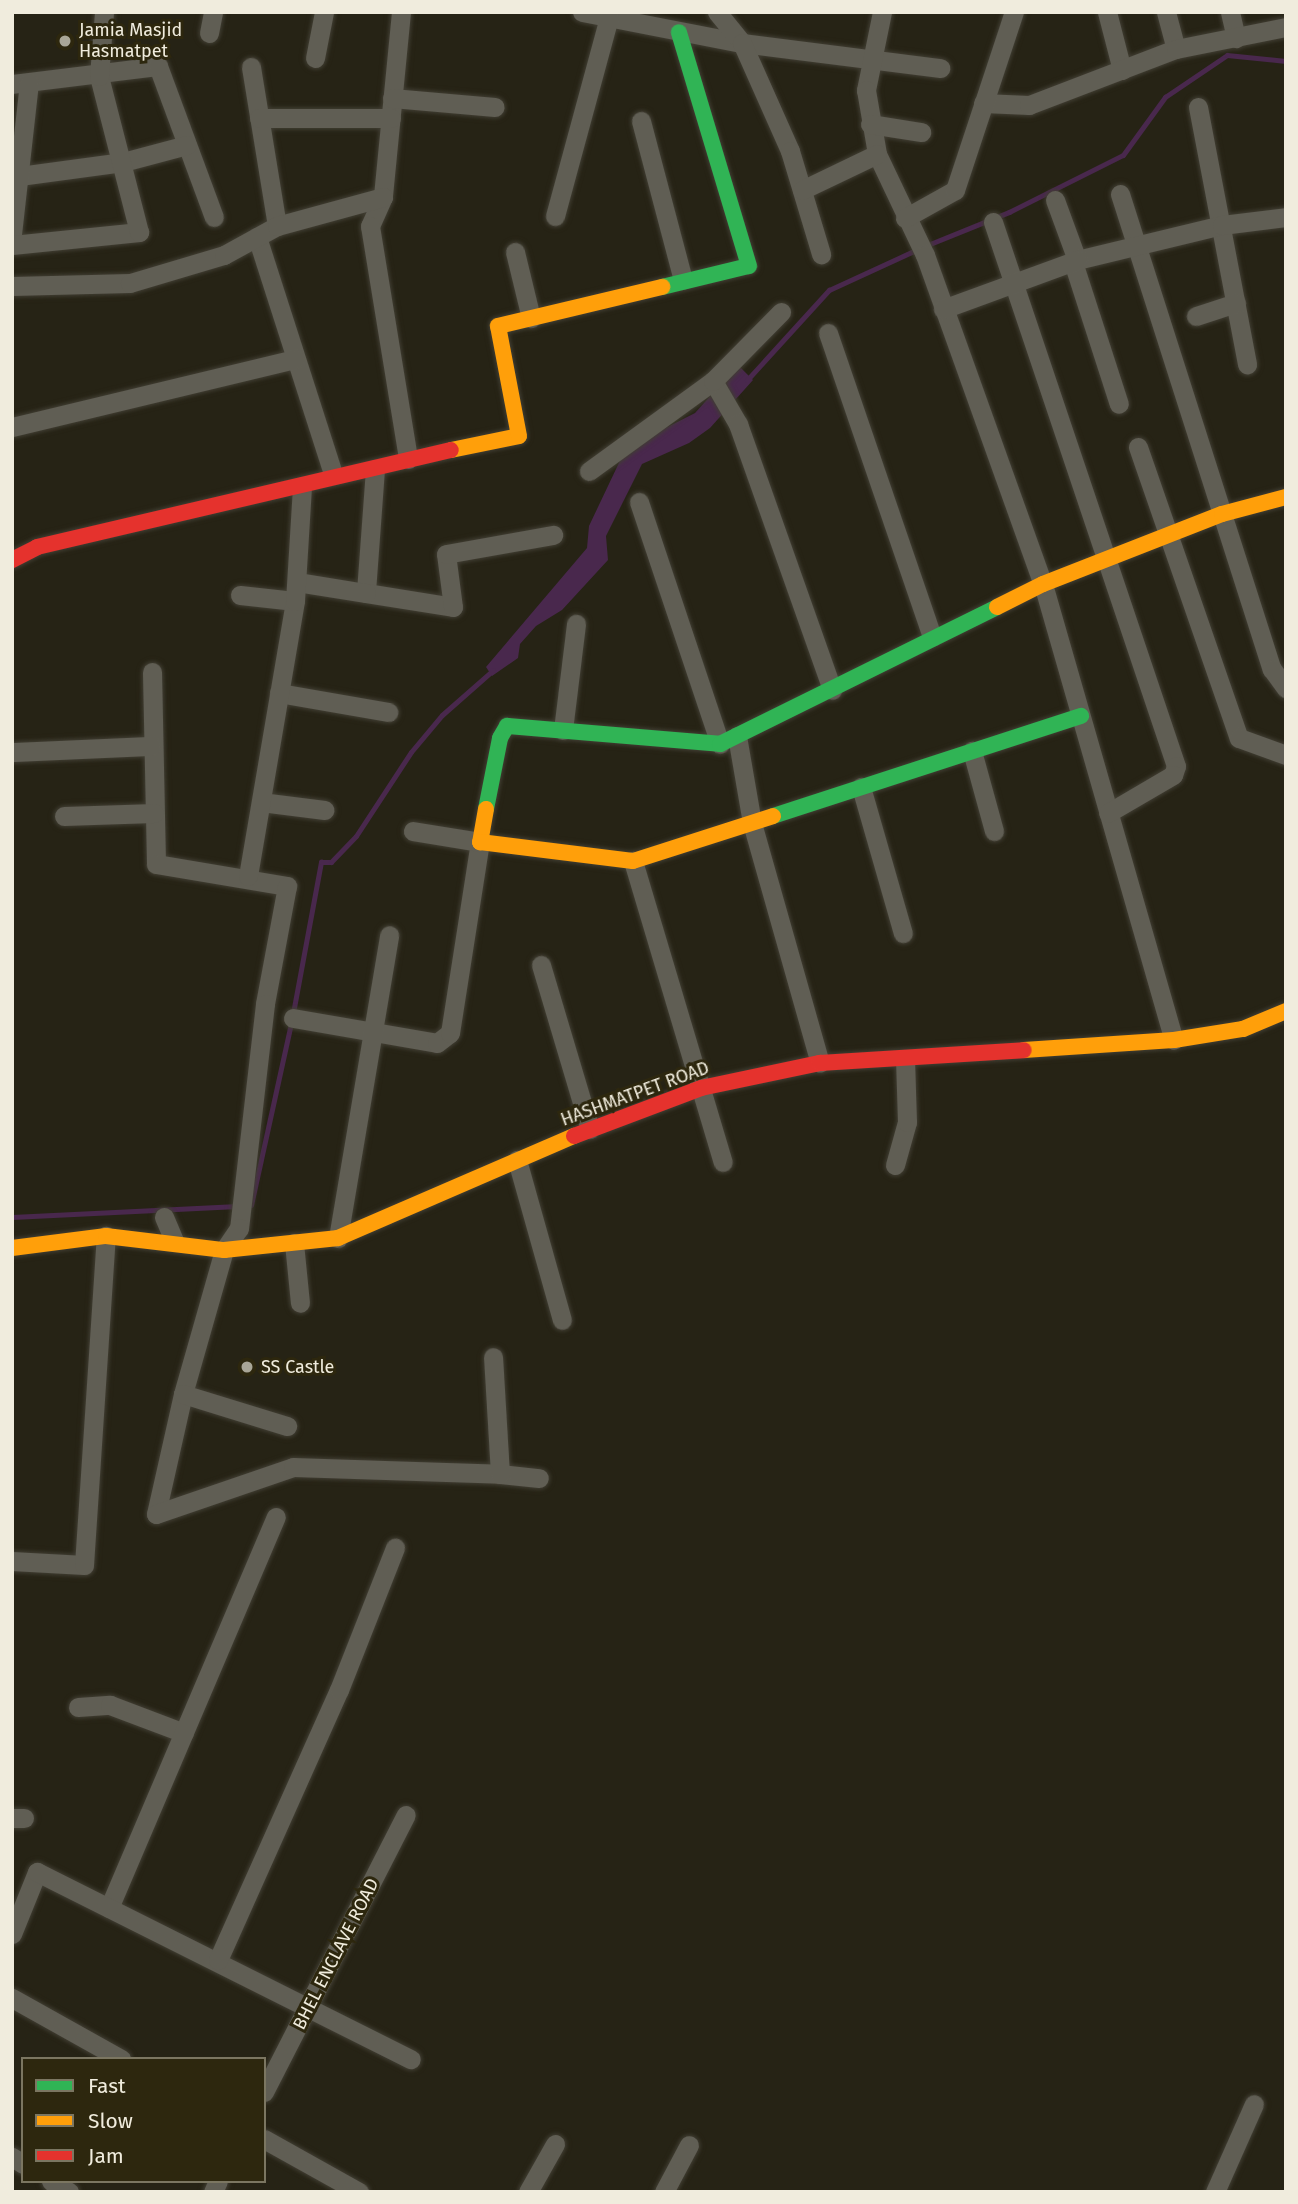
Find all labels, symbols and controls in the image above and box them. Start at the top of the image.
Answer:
place label: Jamia Masjid Hasmatpet [79,20,182,62]
marker: Jamia Masjid Hasmatpet [57,33,73,49]
street label: HASHMATPET ROAD [558,1057,712,1131]
place label: SS Castle [261,1356,334,1378]
marker: SS Castle [239,1359,255,1375]
street label: BHEL ENCLAVE ROAD [288,1875,384,2033]
legend [21,2057,266,2183]
text: Fast [88,2073,126,2099]
text: Slow [88,2108,133,2134]
text: Jam [88,2143,124,2169]

